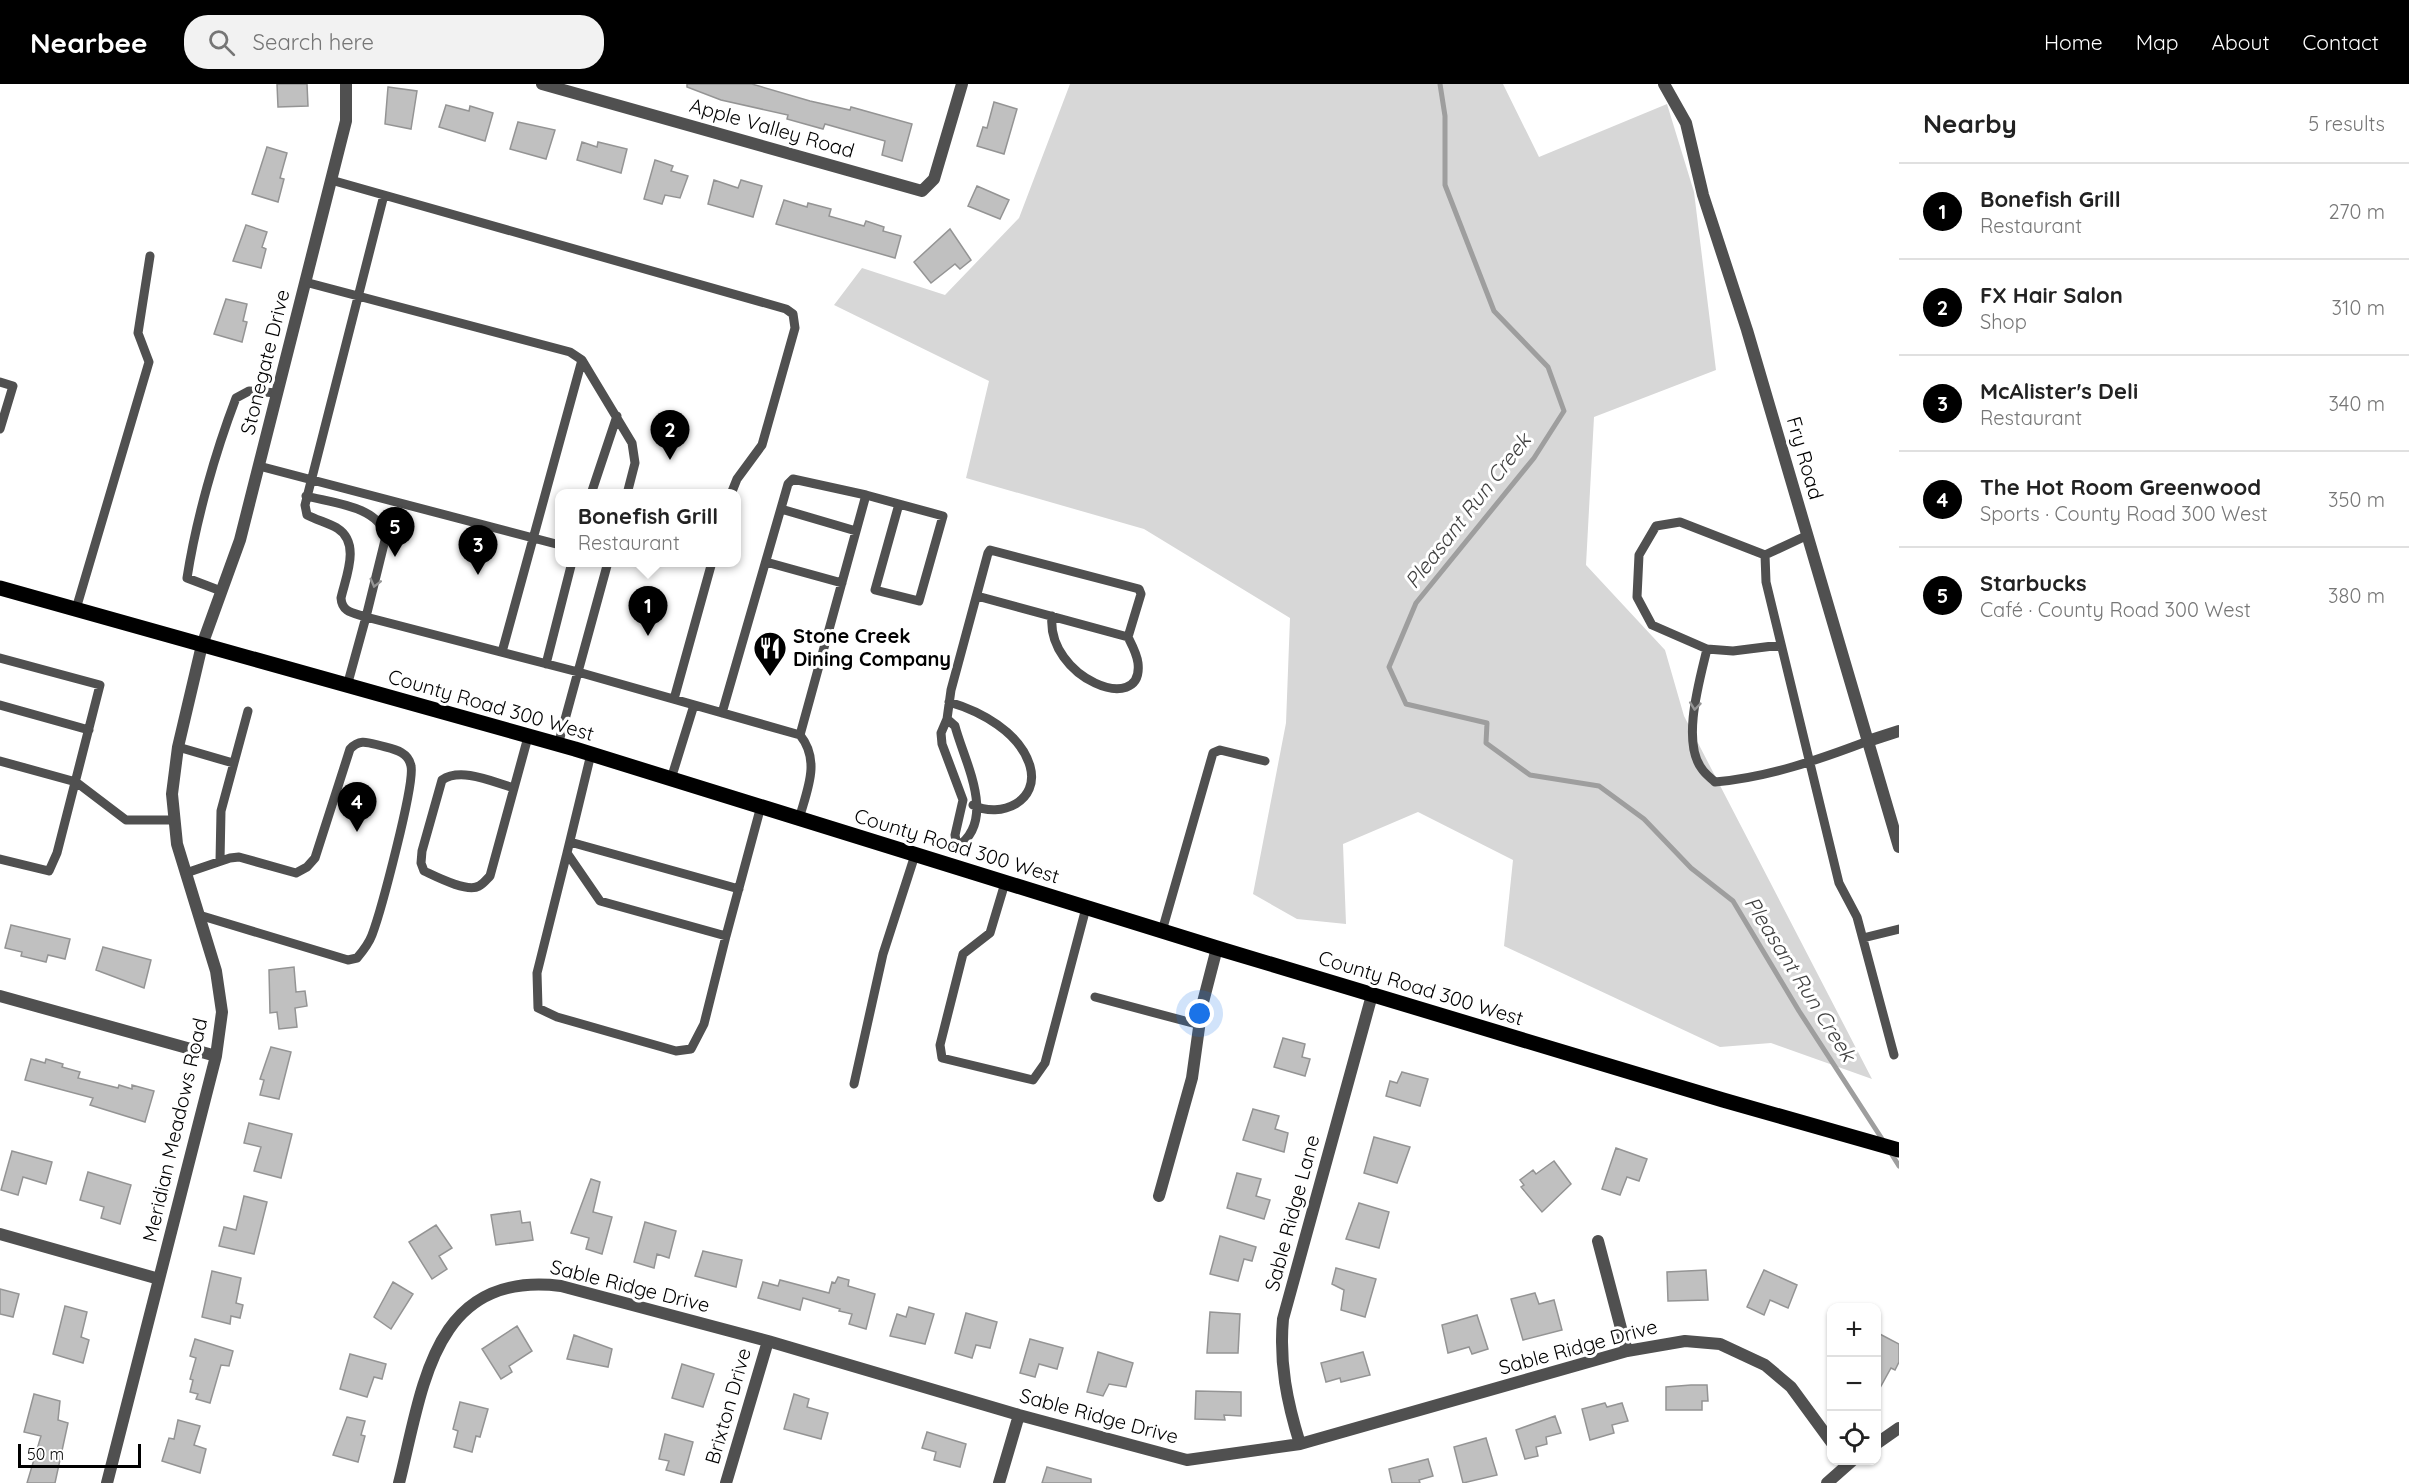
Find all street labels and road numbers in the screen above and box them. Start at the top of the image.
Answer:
street label: Apple Valley Road [687,92,857,163]
street label: Stonegate Drive [234,287,295,437]
street label: Fry Road [1782,413,1829,502]
street label: County Road 300 West [385,663,597,746]
street label: County Road 300 West [852,802,1063,889]
street label: County Road 300 West [1316,944,1527,1031]
street label: Meridian Meadows Road [137,1016,212,1244]
street label: Sable Ridge Lane [1259,1132,1324,1294]
street label: Sable Ridge Drive [548,1254,712,1317]
street label: Sable Ridge Drive [1496,1313,1660,1380]
street label: Brixton Drive [699,1345,756,1467]
street label: Sable Ridge Drive [1017,1382,1181,1449]

